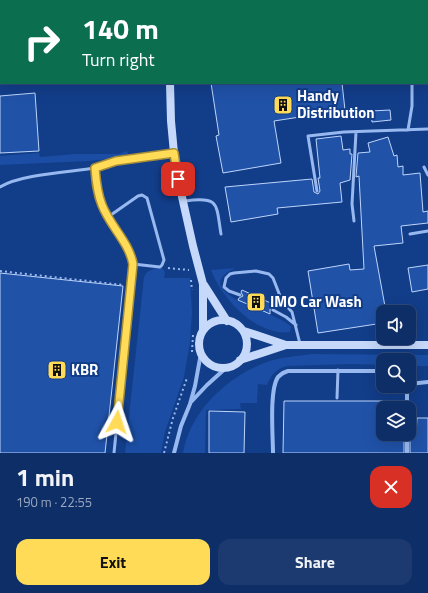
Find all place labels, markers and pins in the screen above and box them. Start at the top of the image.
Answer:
place label: Handy Distribution [297,84,375,124]
building icon: Handy Distribution [272,94,294,116]
pin [161,162,195,196]
place label: IMO Car Wash [270,290,362,313]
building icon: IMO Car Wash [245,291,267,313]
place label: KBR [71,358,98,381]
building icon: KBR [46,359,68,381]

